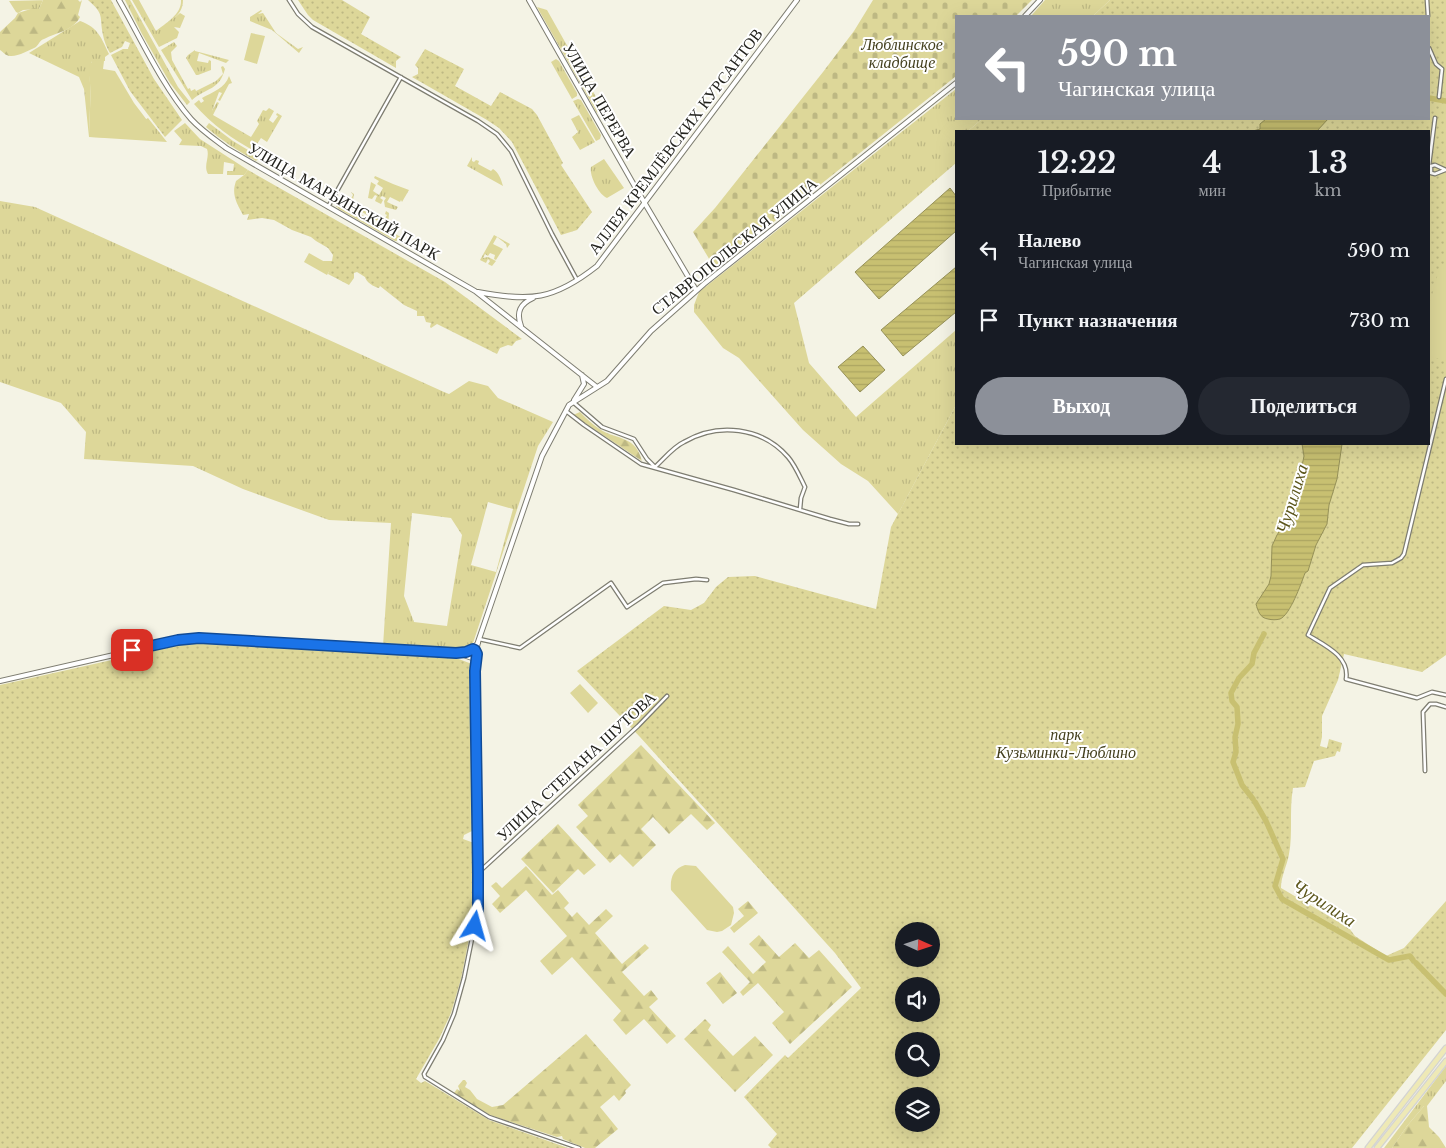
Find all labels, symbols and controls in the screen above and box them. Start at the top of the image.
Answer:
street label: АЛЛЕЯ КРЕМЛЁВСКИХ КУРСАНТОВ [583,24,767,258]
text: 590 m [1058,32,1177,75]
park label: Люблинское кладбище [860,34,943,72]
icon: left [975,35,1040,100]
street label: УЛИЦА ПЕРЕРВА [559,39,641,162]
text: Чагинская улица [1058,75,1215,102]
street label: УЛИЦА МАРЬИНСКИЙ ПАРК [244,138,444,264]
text: 12:22 [1037,144,1116,181]
text: 4 [1203,144,1222,181]
text: 1.3 [1308,144,1348,181]
street label: СТАВРОПОЛЬСКАЯ УЛИЦА [647,173,821,319]
text: Прибытие [1042,180,1112,200]
text: мин [1199,180,1226,200]
text: km [1314,180,1341,200]
text: Налево [1018,229,1081,252]
icon: left [975,236,1003,264]
text: 590 m [1348,239,1410,262]
text: Чагинская улица [1018,252,1132,272]
icon: arrive [975,306,1003,334]
text: Пункт назначения [1018,309,1178,332]
text: 730 m [1349,309,1410,332]
button: Выход [975,377,1188,435]
button: Поделиться [1198,377,1410,435]
water label: Чурилиха [1271,461,1313,537]
pin [111,629,153,671]
icon: arrive [118,636,146,664]
street label: УЛИЦА СТЕПАНА ШУТОВА [492,687,660,845]
park label: парк Кузьминки-Люблино [995,724,1136,762]
water label: Чурилиха [1288,874,1360,932]
position arrow [448,899,500,951]
north arrow [895,922,940,968]
map controls [895,922,940,1132]
button: sound [895,977,940,1022]
button: search [895,1032,940,1077]
button: layers [895,1087,940,1132]

